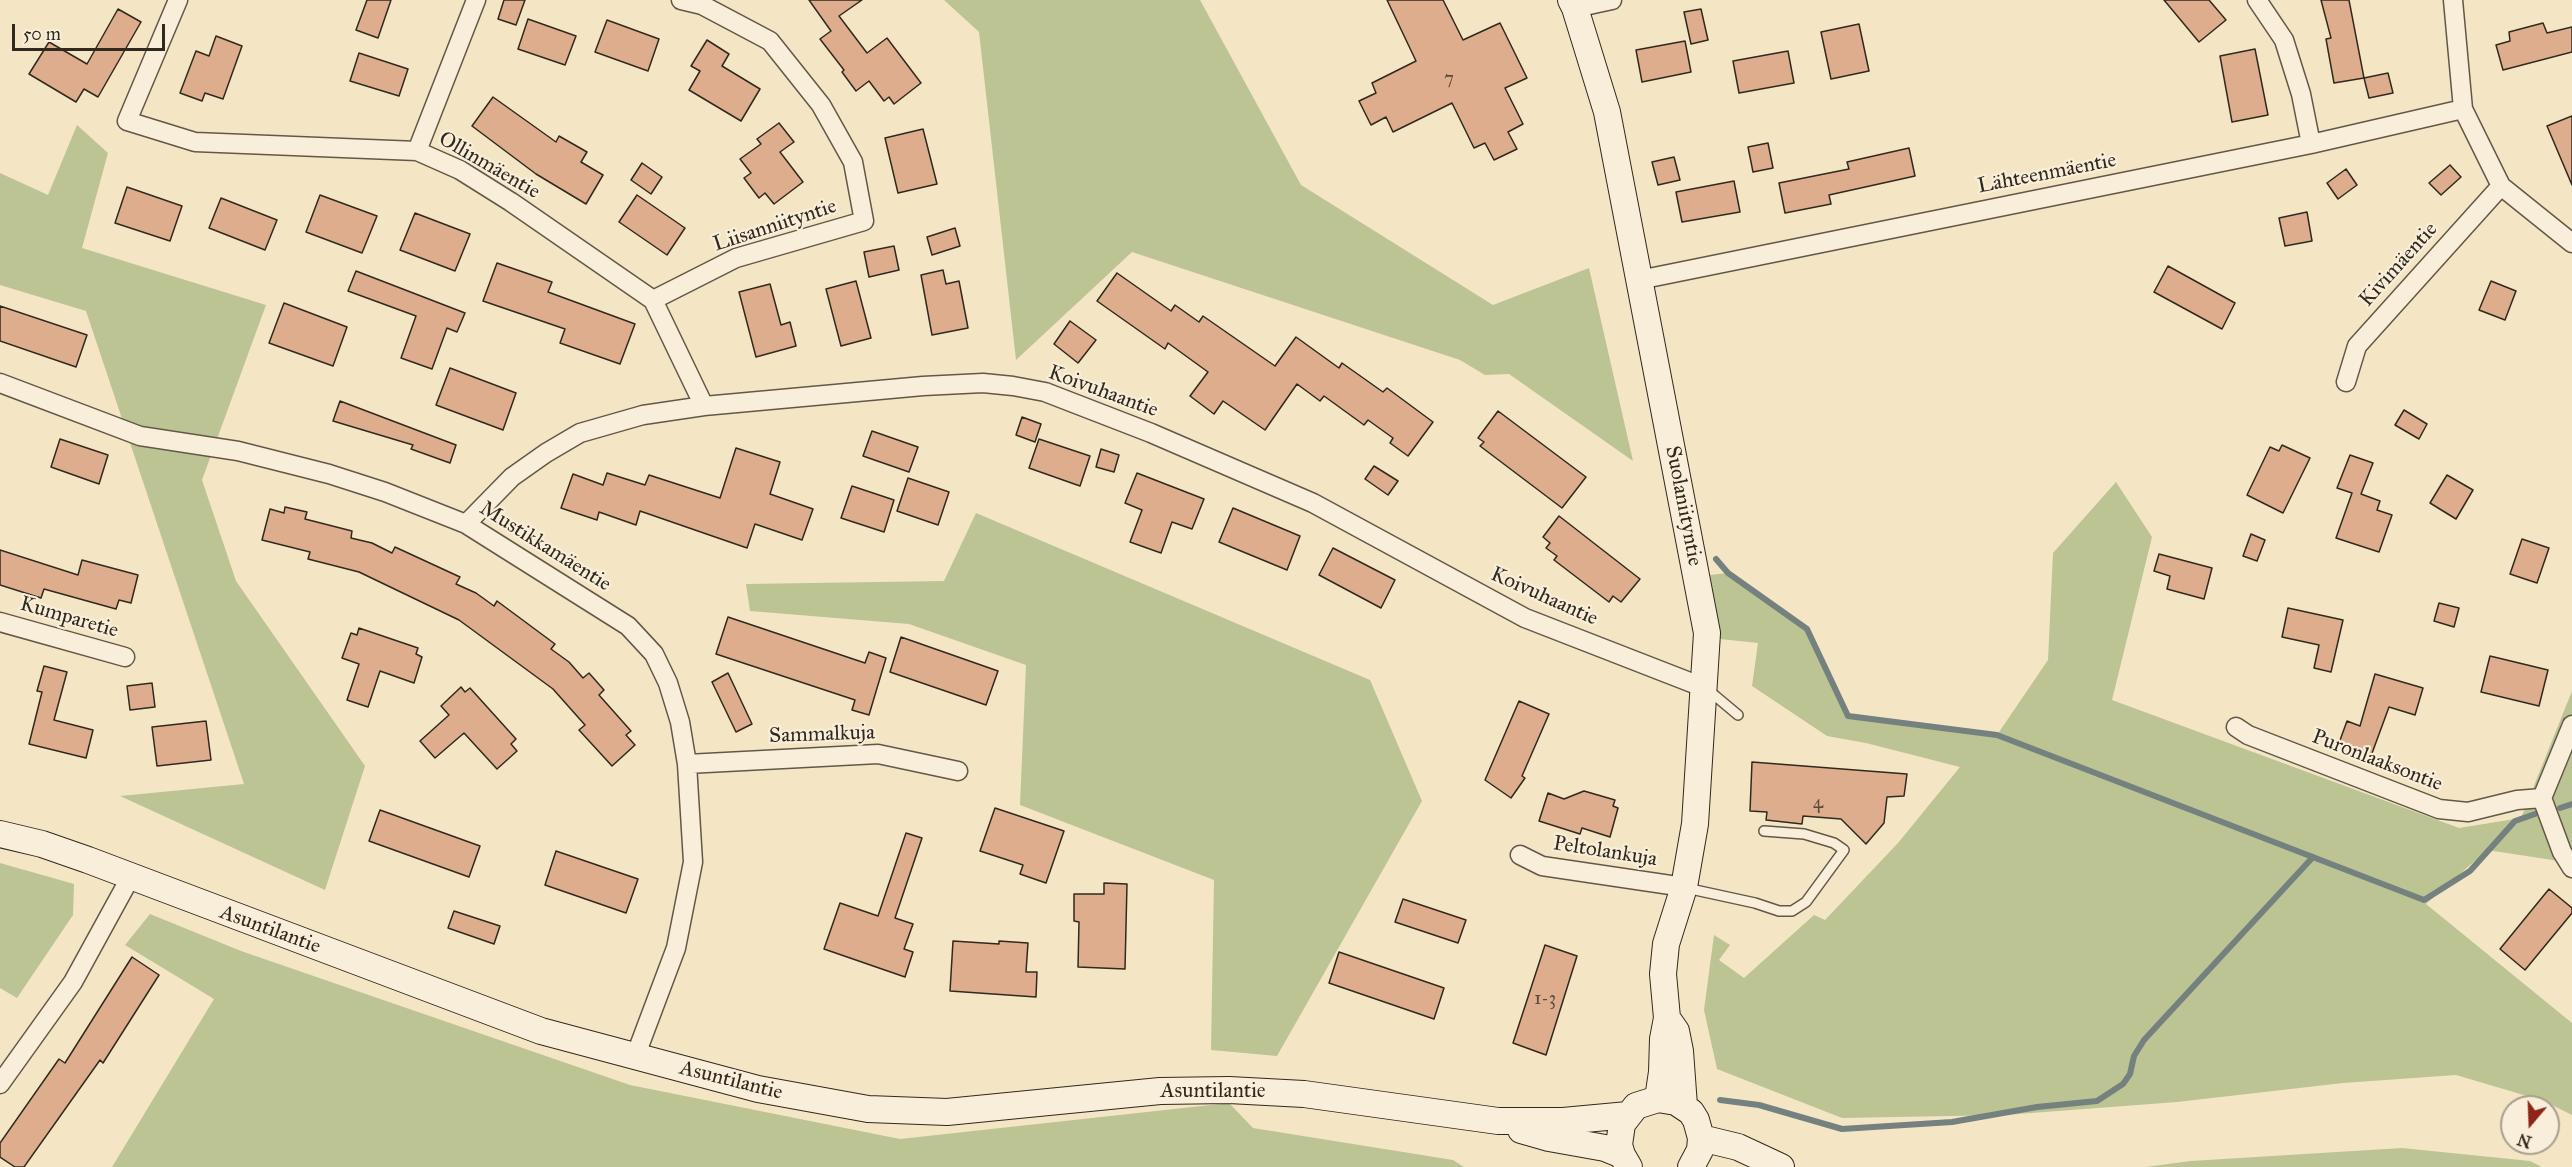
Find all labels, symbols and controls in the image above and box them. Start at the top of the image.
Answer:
scale bar [15,12,168,50]
text: 50 m [23,23,61,45]
house number: 7 [1444,69,1454,91]
street label: Ollinmäentie [434,127,544,205]
street label: Lähteenmäentie [1976,148,2118,200]
street label: Liisanniityntie [710,194,840,258]
street label: Kivimäentie [2355,218,2443,312]
street label: Koivuhaantie [1045,361,1161,423]
street label: Suolaniityntie [1659,444,1707,568]
street label: Mustikkamäentie [475,497,615,597]
street label: Koivuhaantie [1486,562,1602,632]
street label: Kumparetie [17,592,121,644]
street label: Sammalkuja [769,721,875,749]
street label: Puronlaaksontie [2308,725,2446,797]
house number: 4 [1813,793,1823,815]
street label: Peltolankuja [1551,831,1659,873]
street label: Asuntilantie [216,900,324,960]
house number: 1-3 [1534,989,1556,1011]
street label: Asuntilantie [677,1056,785,1106]
street label: Asuntilantie [1160,1079,1266,1105]
north arrow [2500,1095,2560,1155]
text: N [2515,1129,2534,1152]

